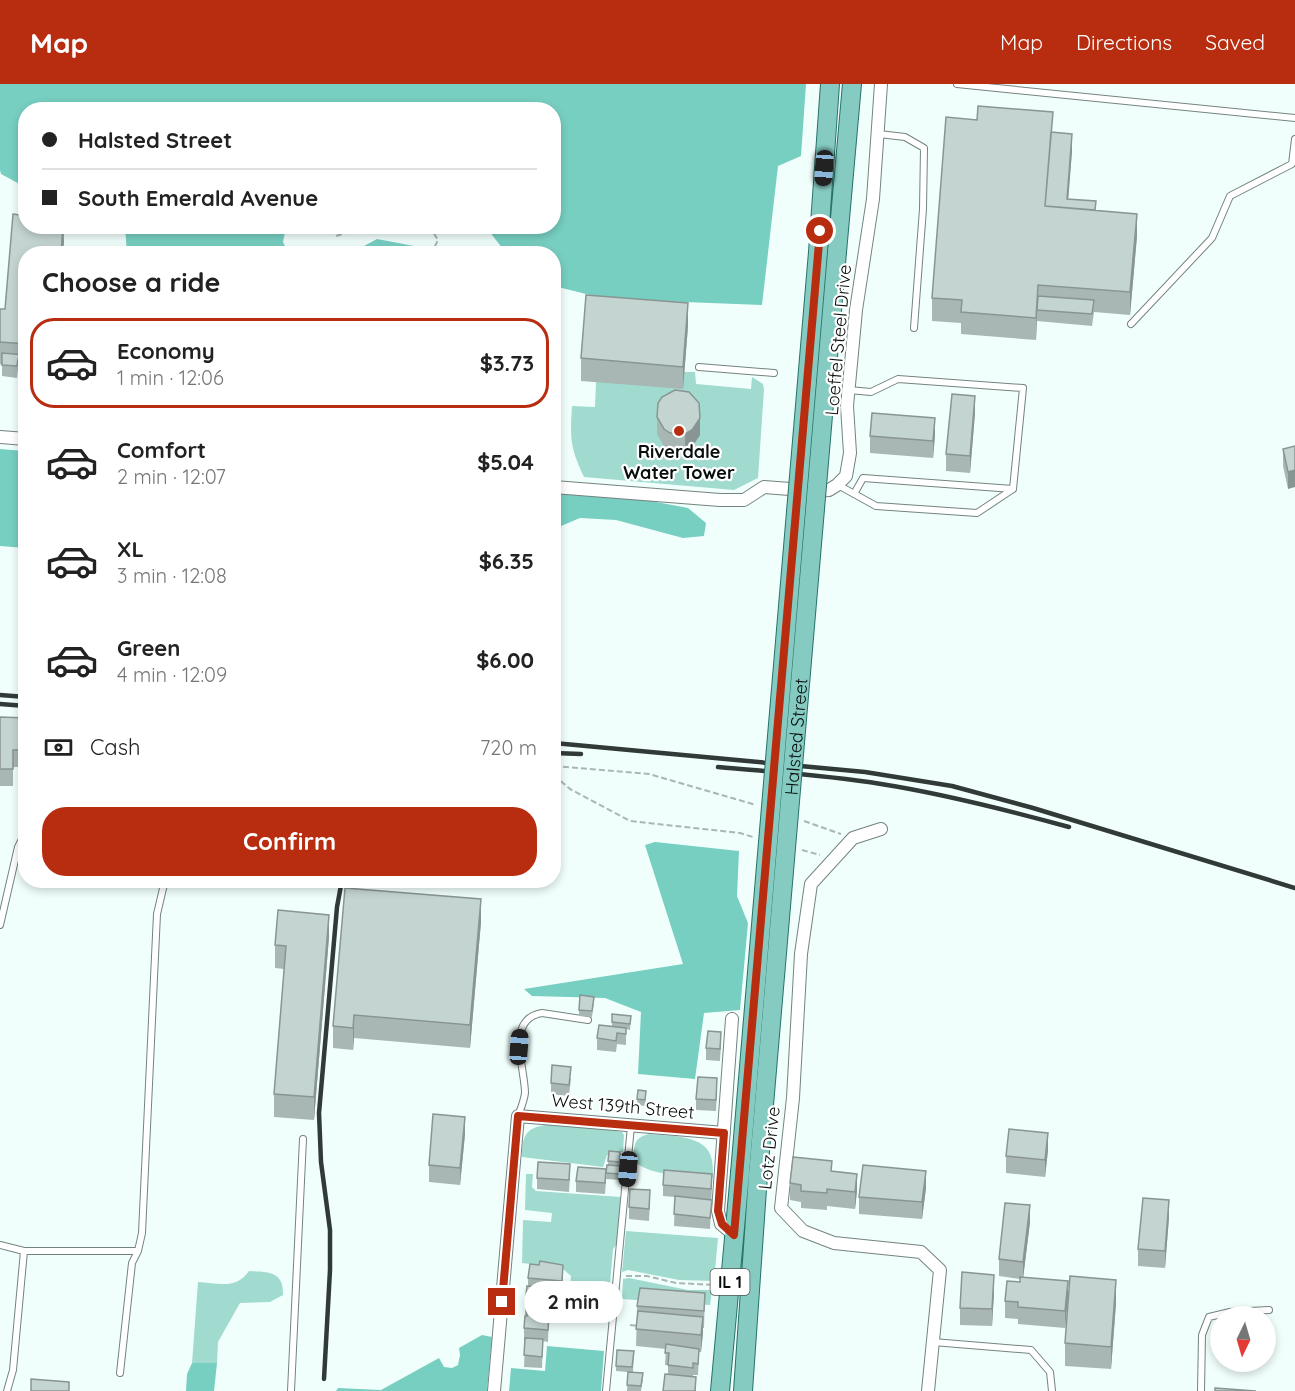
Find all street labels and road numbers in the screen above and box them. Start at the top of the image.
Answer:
street label: Loeffel Steel Drive [820,263,856,417]
street label: Halsted Street [779,677,812,796]
street label: West 139th Street [551,1088,695,1124]
street label: Lotz Drive [753,1105,785,1191]
road number: IL 1 [710,1269,750,1295]

